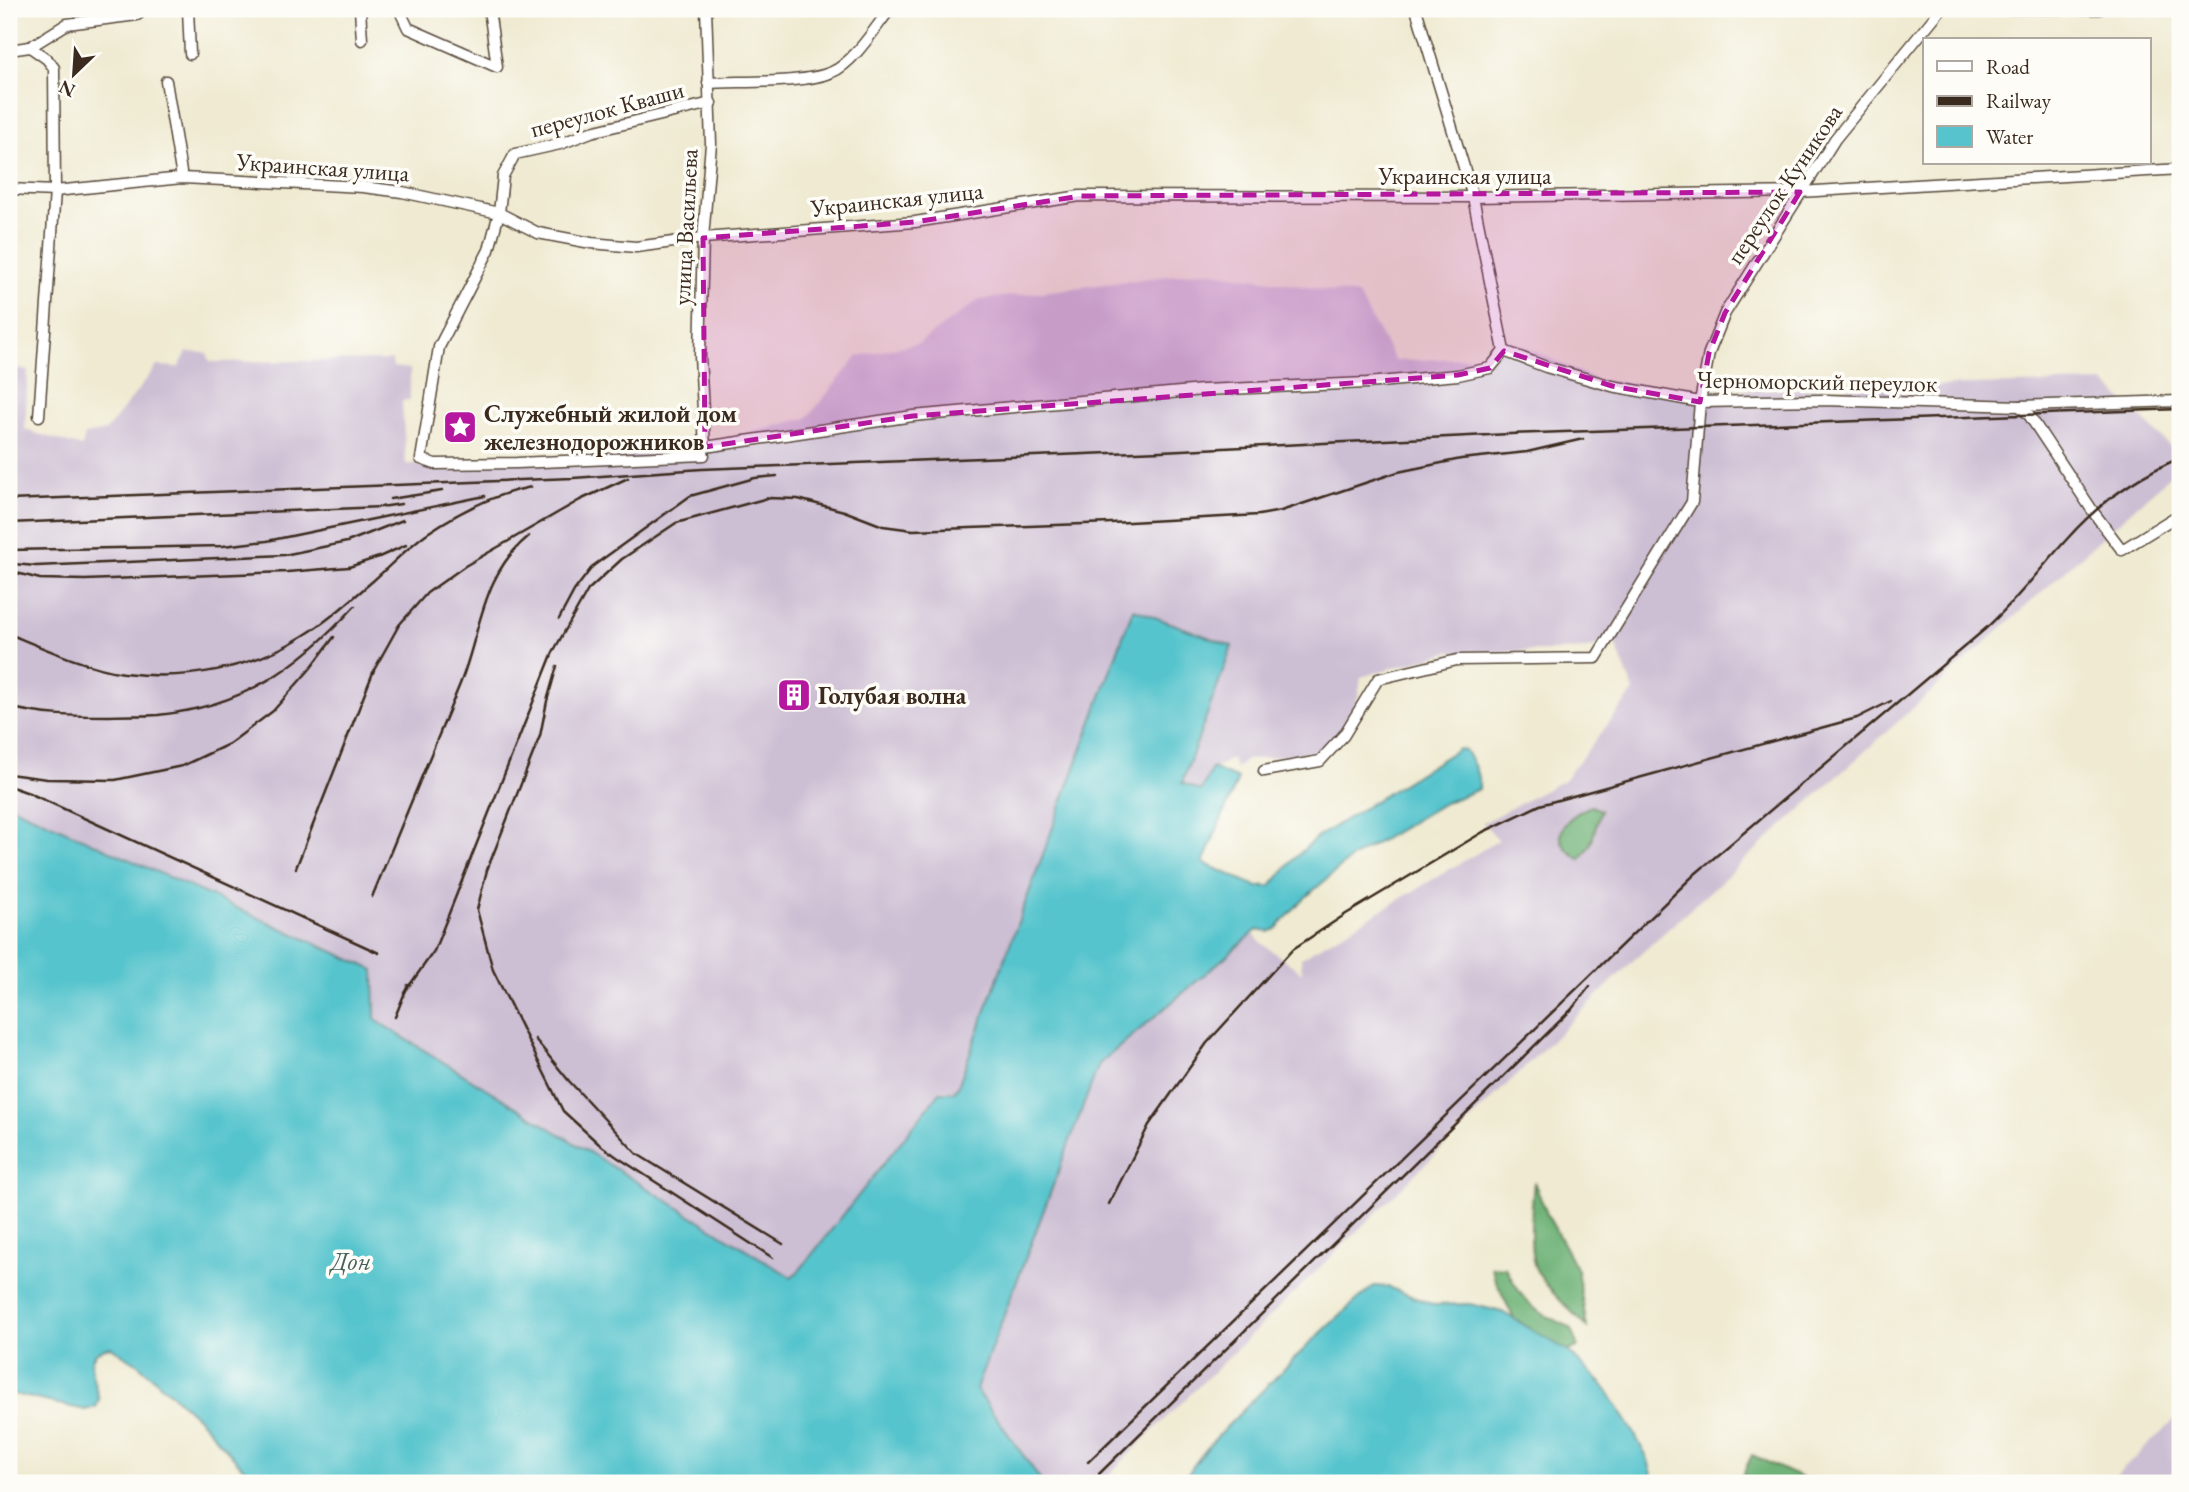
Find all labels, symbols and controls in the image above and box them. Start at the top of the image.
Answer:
north arrow [38,38,108,108]
legend [1923,38,2150,164]
text: Road [1986,53,2030,80]
text: N [54,74,79,104]
street label: переулок Кваши [527,74,688,144]
text: Railway [1986,87,2052,114]
street label: переулок Куникова [1719,98,1849,270]
text: Water [1986,123,2033,150]
street label: Украинская улица [235,145,411,189]
street label: улица Васильева [665,147,705,306]
street label: Украинская улица [1378,160,1552,191]
street label: Украинская улица [808,174,985,224]
street label: Черноморский переулок [1696,363,1938,399]
place label: Служебный жилой дом железнодорожников [484,398,737,457]
place icon: Служебный жилой дом железнодорожников [441,408,479,446]
building icon: Голубая волна [775,676,813,714]
place label: Голубая волна [818,680,967,712]
water label: Дон [329,1244,371,1278]

